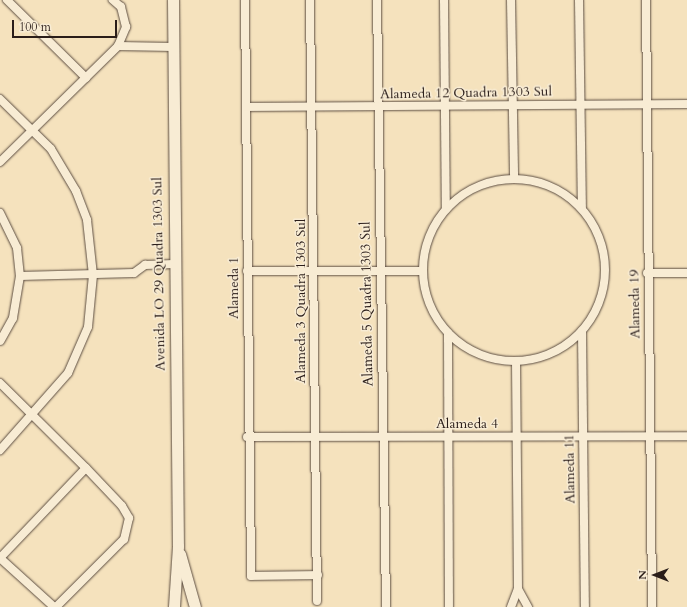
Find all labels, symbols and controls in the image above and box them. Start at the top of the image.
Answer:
scale bar [14,12,119,38]
text: 100 m [19,19,51,35]
street label: Alameda 12 Quadra 1303 Sul [380,83,552,103]
street label: Avenida LO 29 Quadra 1303 Sul [149,177,169,371]
street label: Alameda 3 Quadra 1303 Sul [293,219,309,383]
street label: Alameda 5 Quadra 1303 Sul [357,221,377,387]
street label: Alameda 1 [226,257,242,319]
street label: Alameda 19 [626,269,644,339]
street label: Alameda 4 [436,416,498,432]
street label: Alameda 11 [561,434,579,504]
north arrow [635,555,675,595]
text: N [635,570,650,580]

